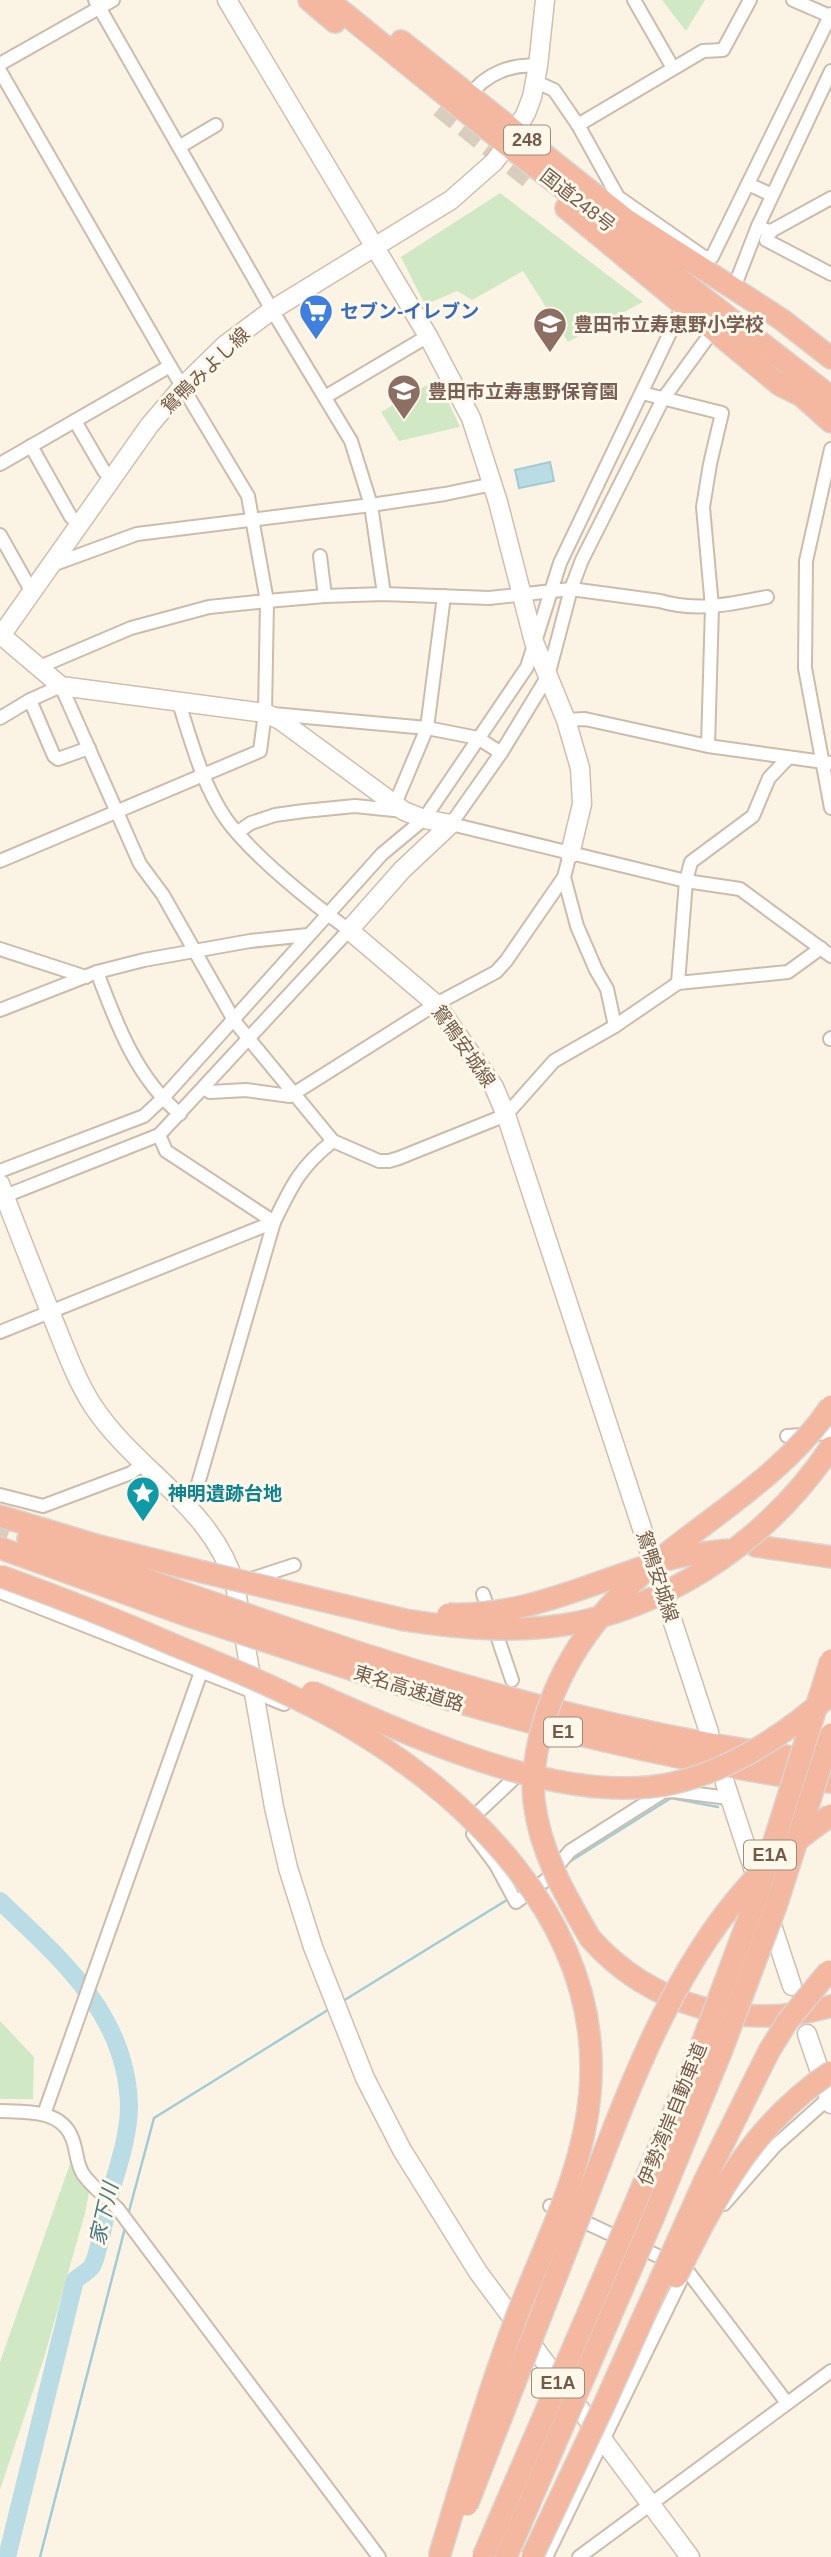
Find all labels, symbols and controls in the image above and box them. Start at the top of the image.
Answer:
road number: 248 [504,125,550,154]
street label: 国道248号 [536,165,619,236]
supermarket icon: セブン-イレブン [297,292,335,341]
place label: セブン-イレブン [340,301,479,322]
school or university icon: 豊田市立寿恵野小学校 [531,305,569,354]
place label: 豊田市立寿恵野小学校 [574,314,764,335]
street label: 鴛鴨みよし線 [157,323,254,418]
school or university icon: 豊田市立寿惠野保育園 [385,372,423,421]
place label: 豊田市立寿惠野保育園 [428,381,618,402]
street label: 鴛鴨安城線 [428,1001,499,1091]
place icon: 神明遺跡台地 [124,1474,162,1523]
place label: 神明遺跡台地 [168,1483,282,1504]
street label: 鴛鴨安城線 [633,1528,682,1625]
street label: 東名高速道路 [351,1662,466,1715]
road number: E1 [544,1717,582,1746]
road number: E1A [744,1840,796,1870]
street label: 伊勢湾岸自動車道 [634,2040,711,2189]
water label: 家下川 [85,2179,122,2247]
road number: E1A [532,2368,584,2398]

